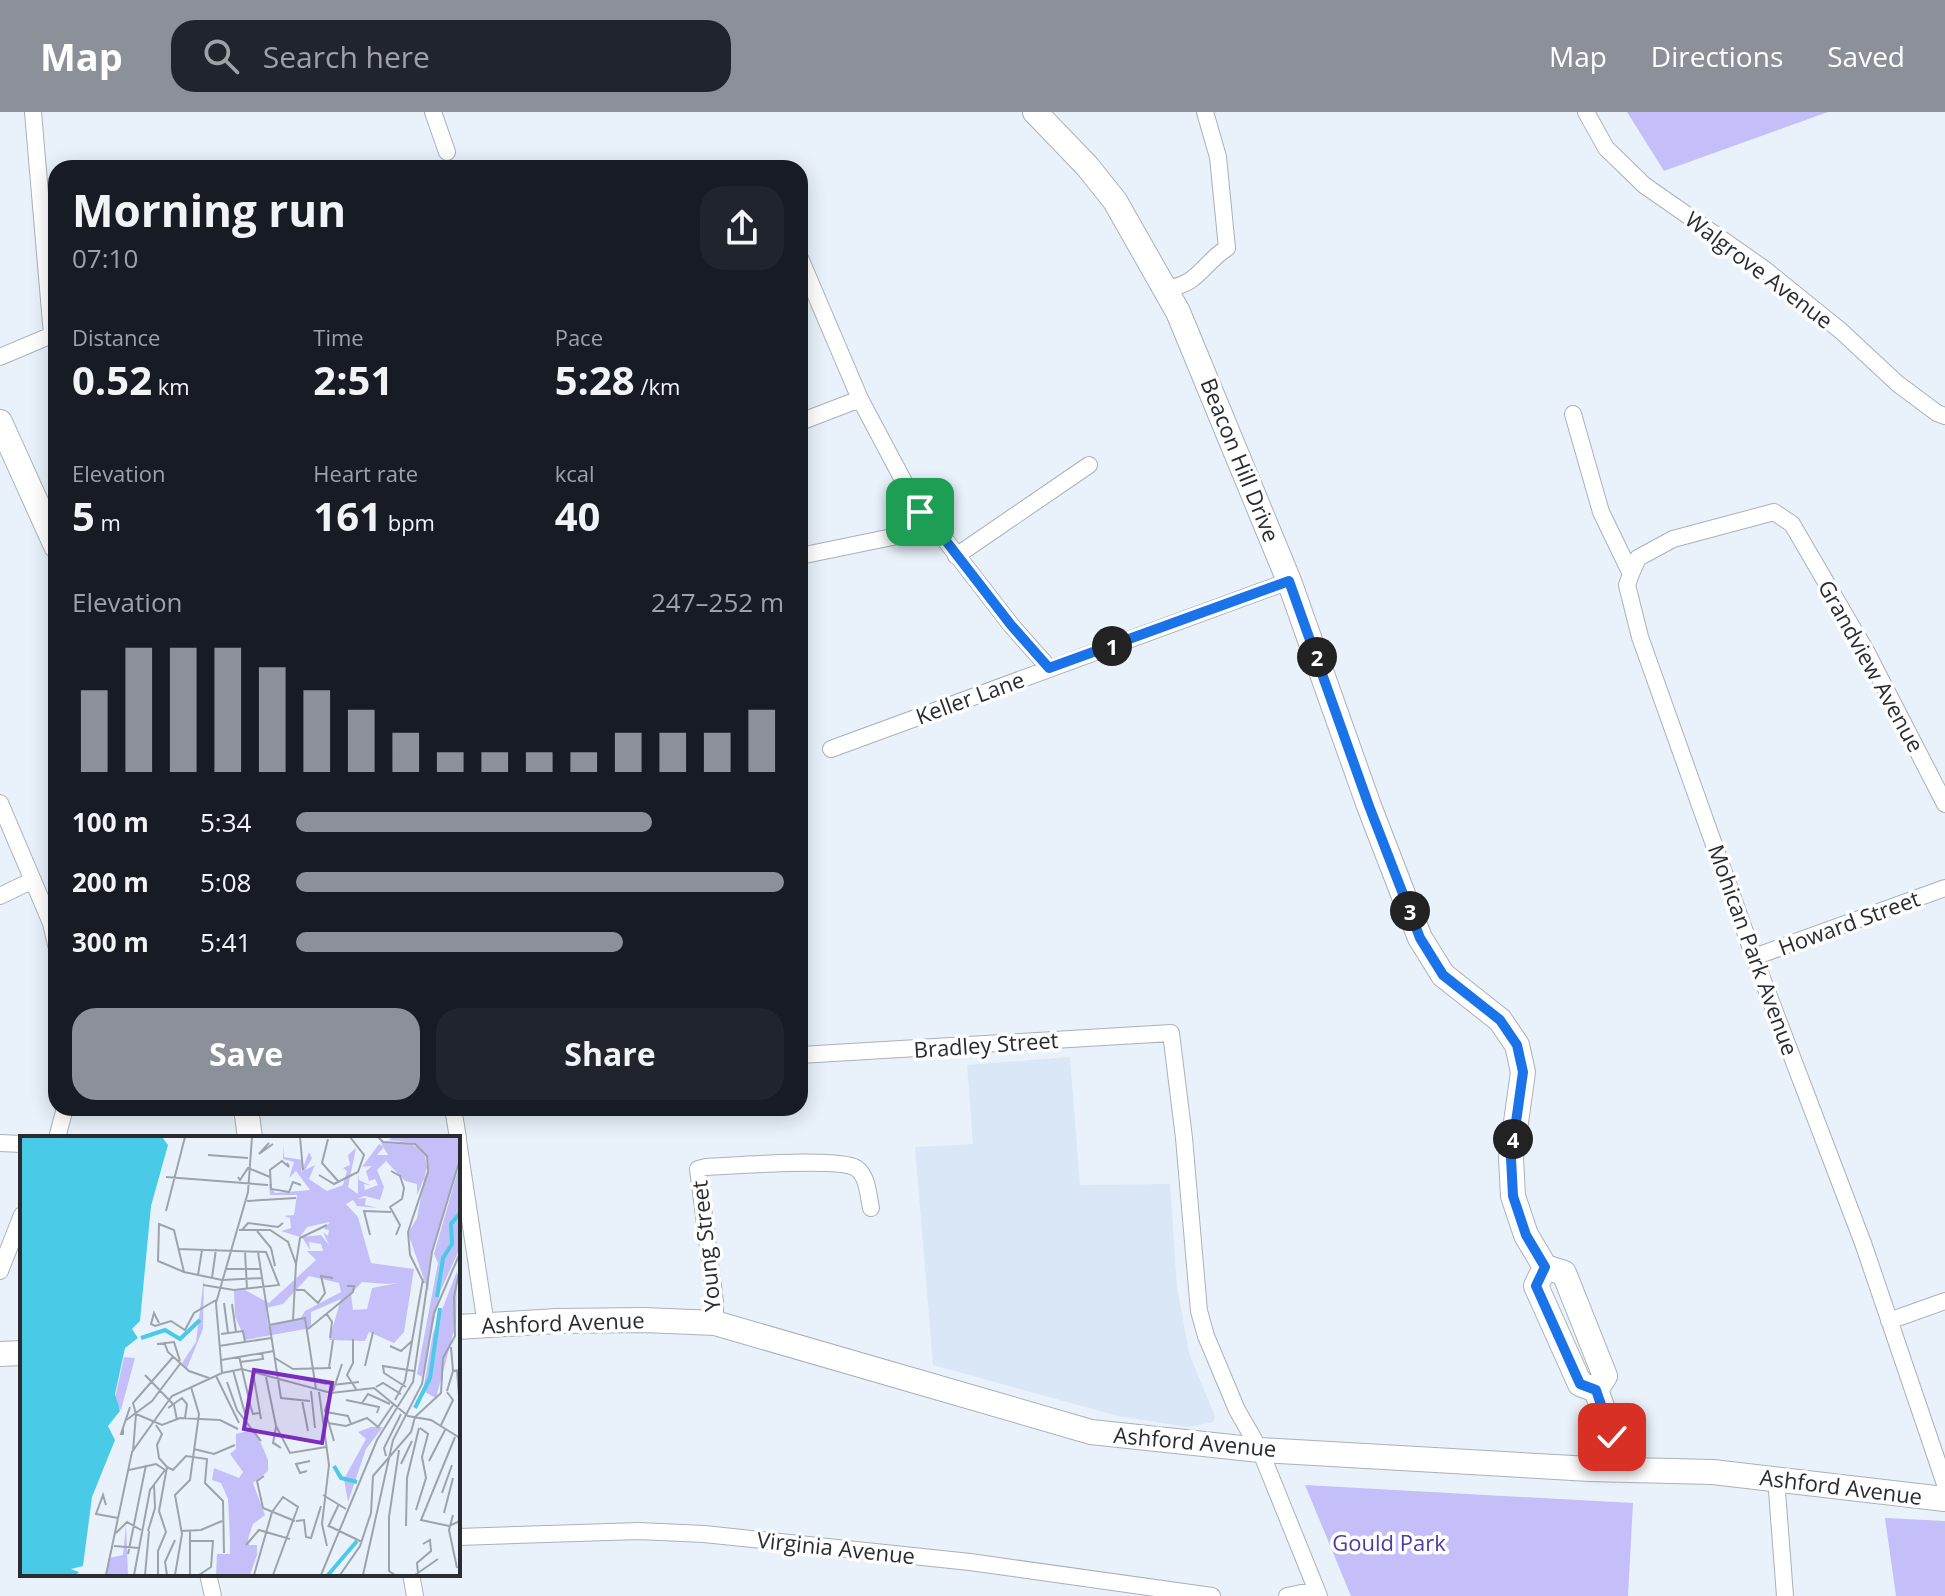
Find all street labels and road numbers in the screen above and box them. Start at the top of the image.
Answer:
street label: Walgrove Avenue [1680,204,1840,335]
street label: Beacon Hill Drive [1194,373,1287,546]
street label: Grandview Avenue [1812,574,1932,757]
street label: Keller Lane [911,664,1028,731]
street label: Mohican Park Avenue [1702,840,1806,1059]
street label: Howard Street [1774,883,1924,962]
street label: Bradley Street [913,1024,1059,1064]
street label: Young Street [683,1179,727,1313]
street label: Ashford Avenue [481,1304,645,1340]
street label: Ashford Avenue [1112,1419,1278,1463]
street label: Ashford Avenue [1758,1461,1924,1511]
street label: Virginia Avenue [756,1524,917,1570]

